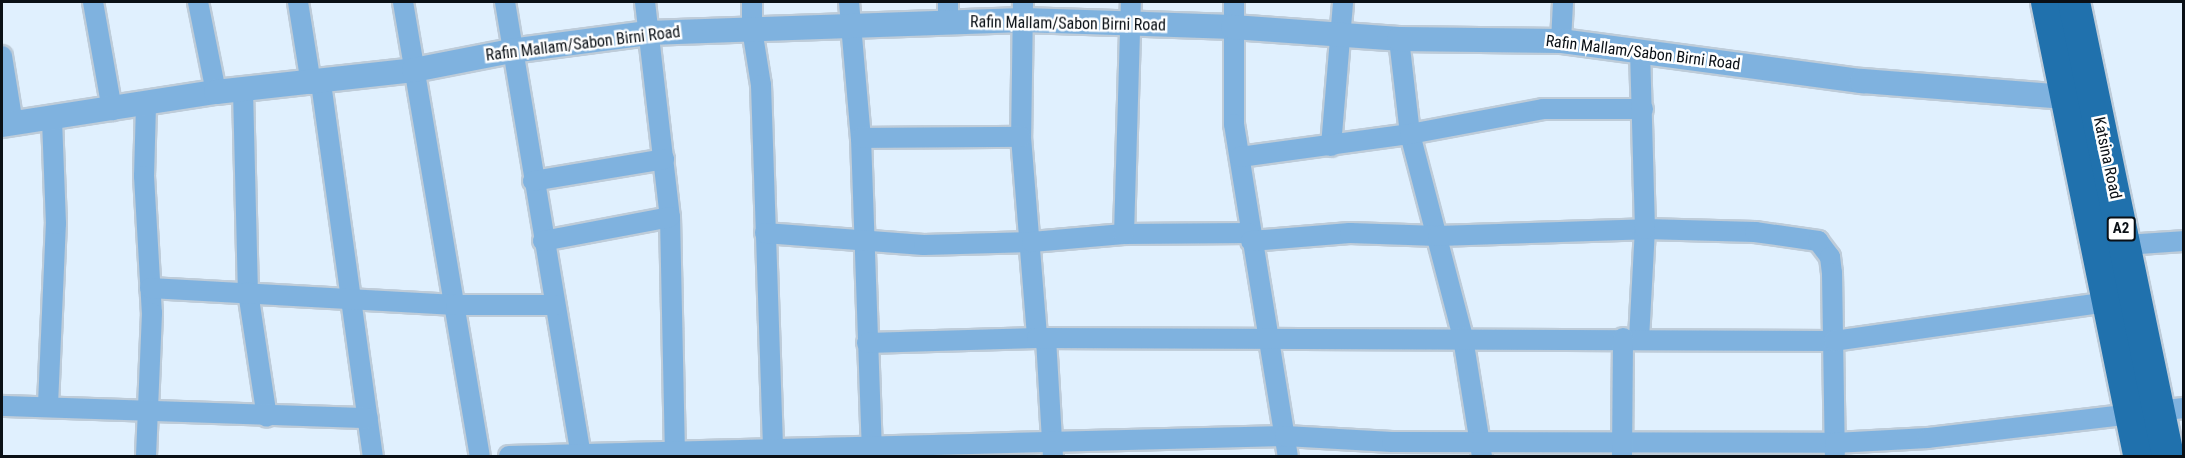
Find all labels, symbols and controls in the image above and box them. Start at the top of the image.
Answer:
street label: Rafin Mallam/Sabon Birni Road [970,13,1166,35]
street label: Rafin Mallam/Sabon Birni Road [485,23,681,65]
street label: Rafin Mallam/Sabon Birni Road [1545,32,1741,74]
street label: Katsina Road [2089,115,2125,201]
road number: A2 [2106,217,2136,241]

